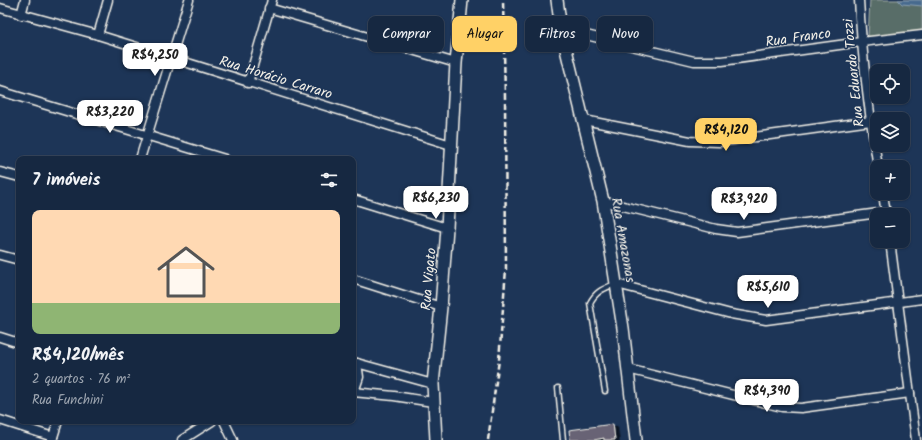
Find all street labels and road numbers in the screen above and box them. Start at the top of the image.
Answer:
street label: Rua Eduardo Tozzi [837,17,871,128]
street label: Rua Franco [764,23,832,53]
street label: Rua Horácio Carraro [216,50,335,106]
street label: Rua Amazonas [605,196,641,284]
street label: Rua Vigato [415,247,443,311]

